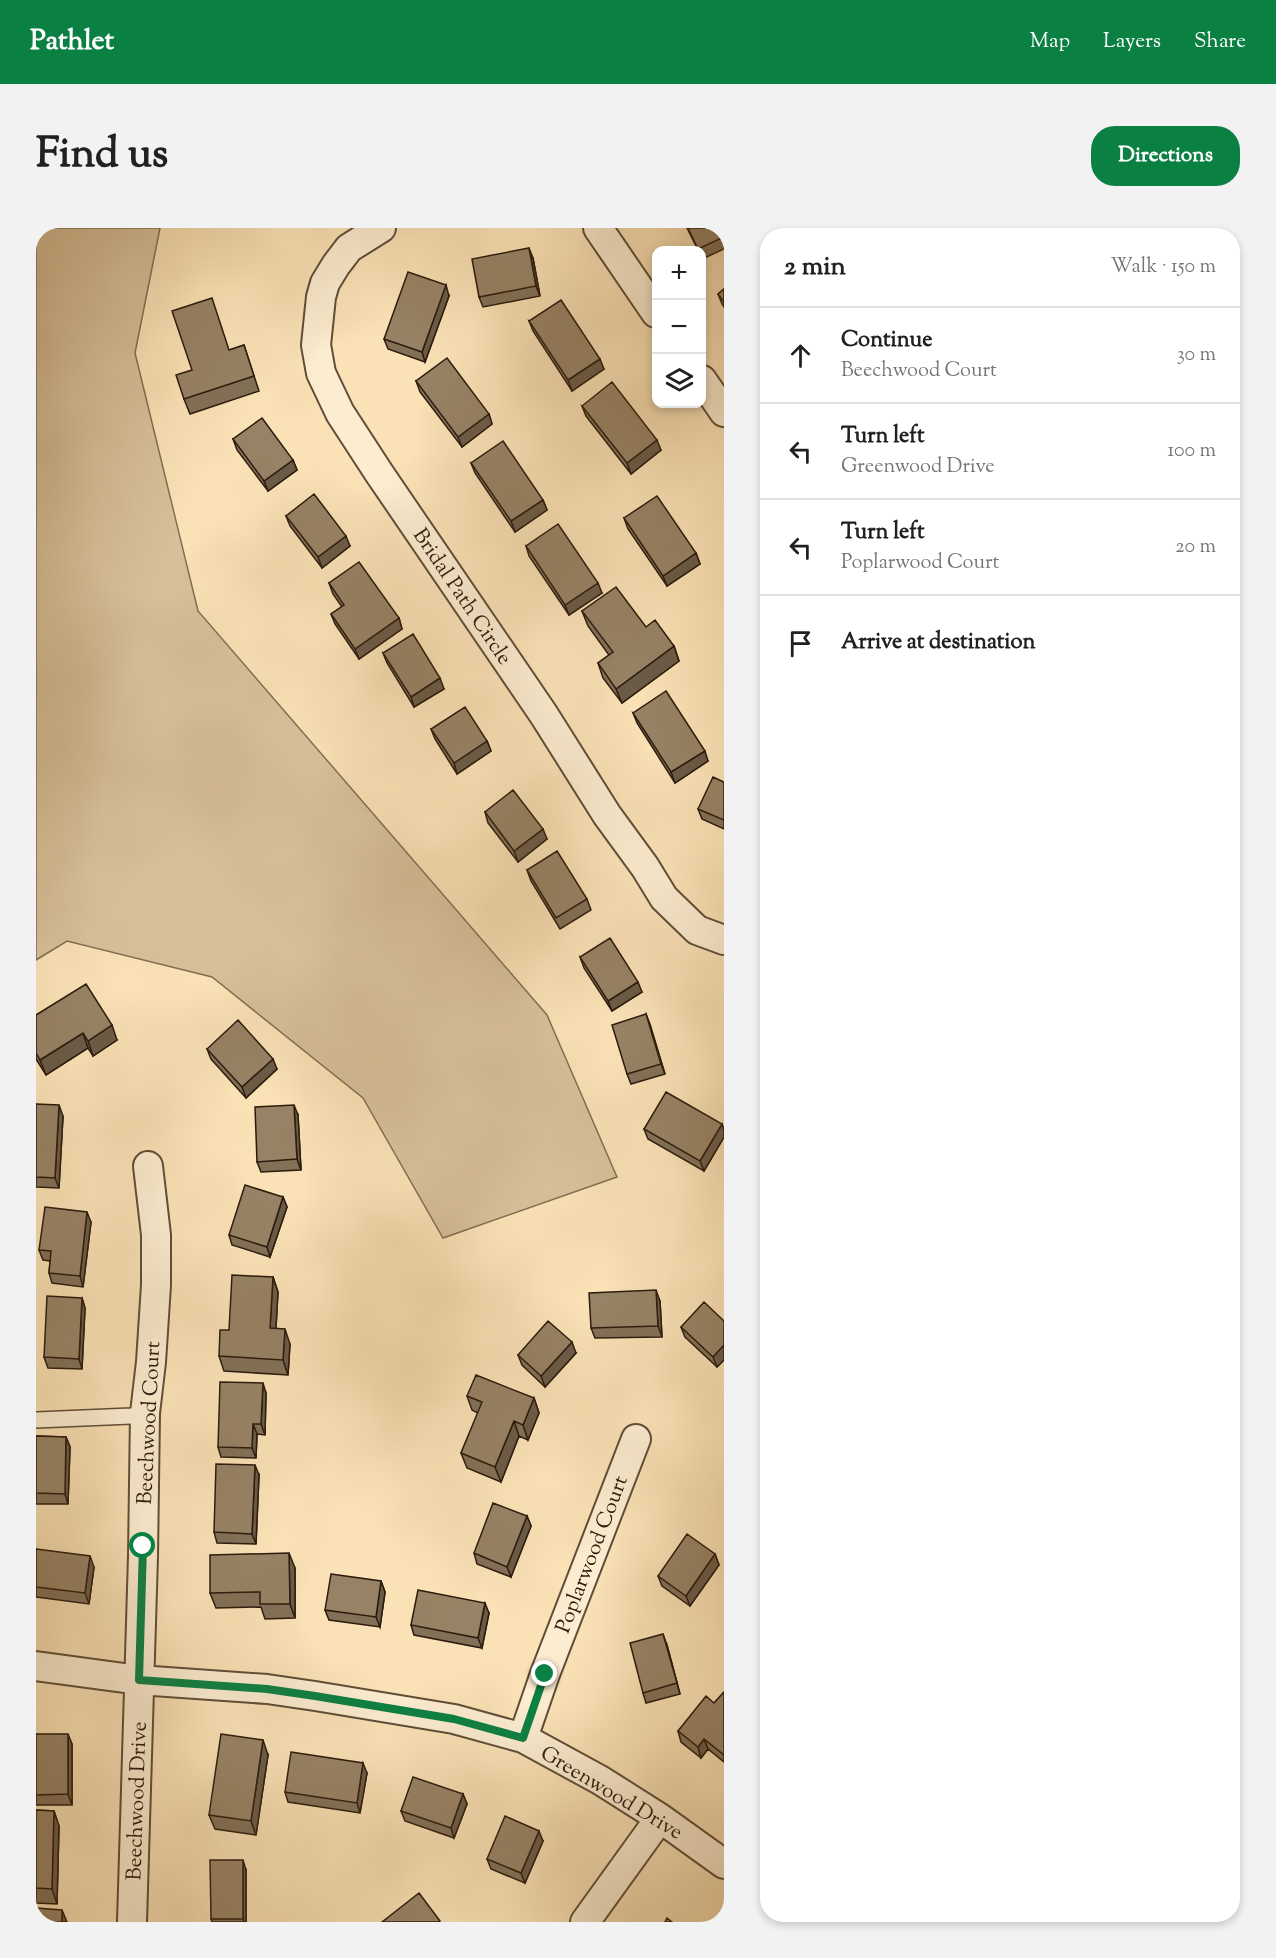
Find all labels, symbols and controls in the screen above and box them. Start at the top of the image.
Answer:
text: Pathlet [30,22,114,62]
text: Map [1030,27,1070,57]
text: Layers [1103,27,1161,57]
text: Share [1194,27,1246,57]
text: Find us [36,126,168,186]
button: Directions [1091,126,1240,186]
map controls [652,246,706,408]
button: + [652,246,706,300]
text: 2 min [784,249,846,286]
text: Walk · 150 m [1110,253,1216,282]
button: − [652,300,706,354]
text: Continue [841,325,932,357]
icon: ahead [784,339,817,372]
text: 30 m [1177,341,1216,370]
button: layers [652,354,706,408]
text: Beechwood Court [841,357,997,386]
text: Turn left [841,421,924,453]
icon: left [784,435,817,468]
text: 100 m [1167,437,1216,466]
text: Greenwood Drive [841,453,995,482]
text: Turn left [841,517,924,549]
street label: Bridal Path Circle [404,523,518,671]
icon: left [784,531,817,564]
text: 20 m [1175,533,1216,562]
text: Poplarwood Court [841,549,999,578]
icon: arrive [784,627,817,660]
text: Arrive at destination [841,627,1036,659]
street label: Beechwood Court [131,1341,169,1506]
street label: Poplarwood Court [549,1472,637,1638]
route start [129,1532,155,1558]
route end [531,1660,557,1686]
street label: Beechwood Drive [120,1721,156,1881]
street label: Greenwood Drive [534,1739,688,1848]

